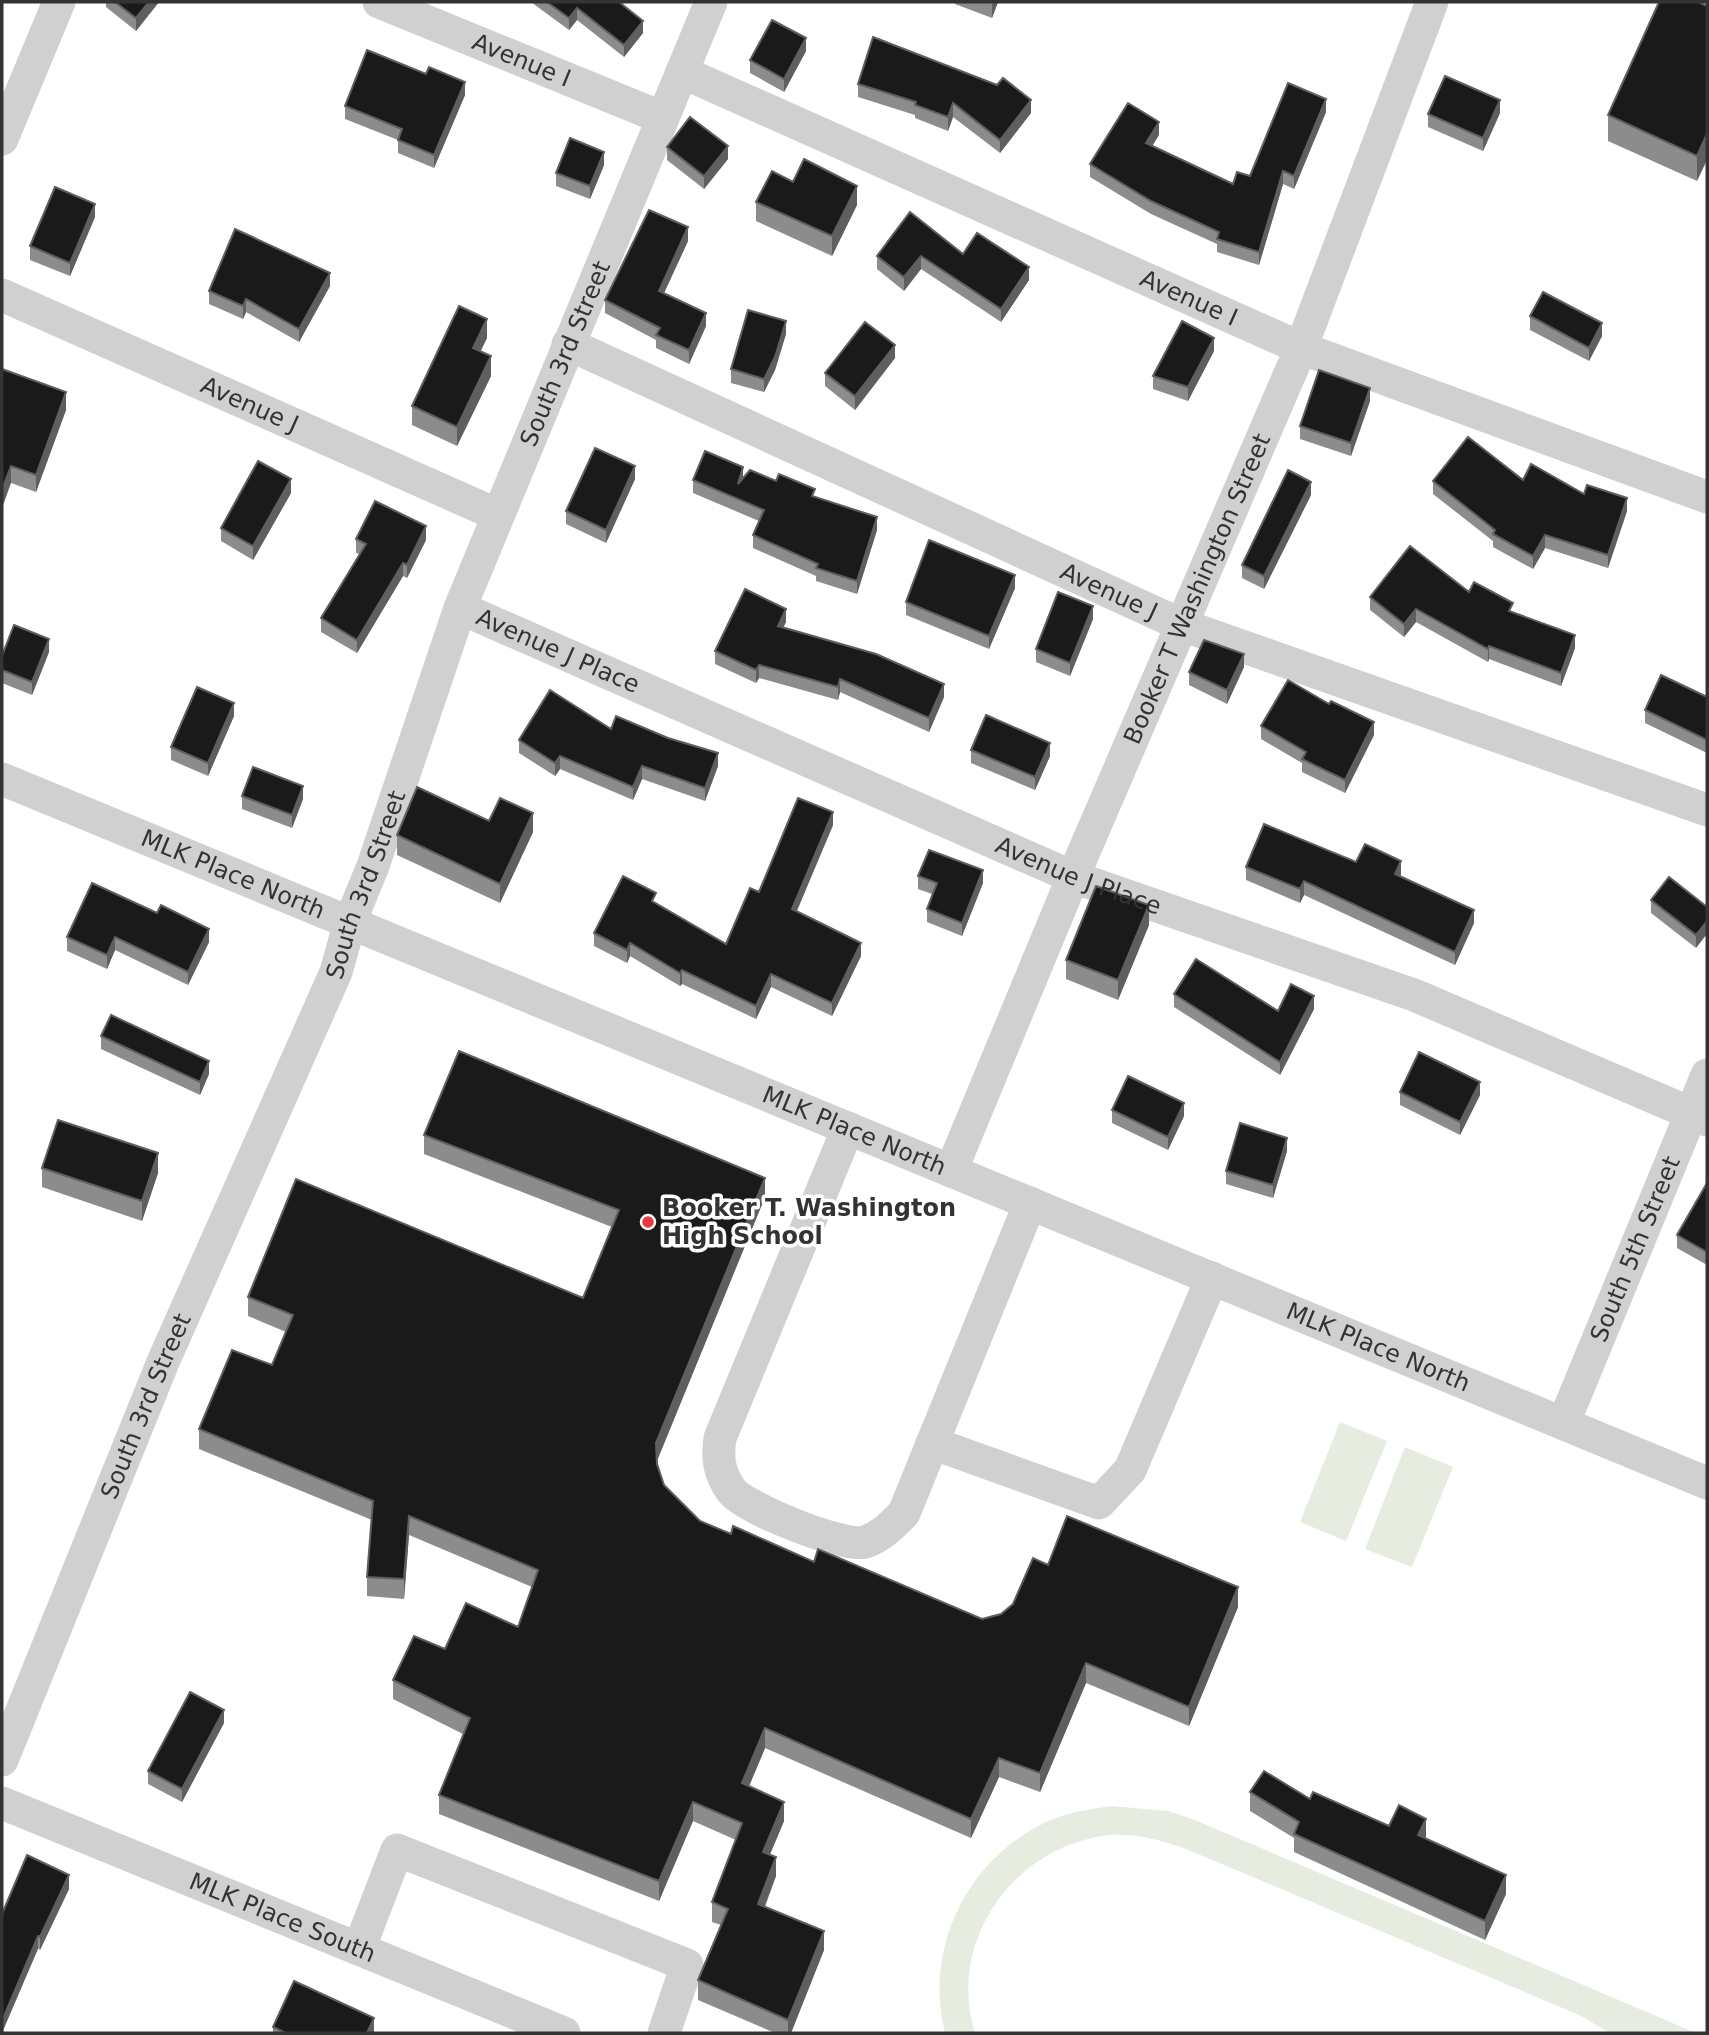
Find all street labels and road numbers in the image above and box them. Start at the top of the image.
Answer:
street label: Avenue I [468,28,575,93]
street label: South 3rd Street [515,257,616,450]
street label: Avenue I [1136,264,1242,332]
street label: Avenue J [197,371,303,439]
street label: Booker T Washington Street [1118,429,1276,748]
street label: Avenue J [1056,557,1162,626]
street label: Avenue J Place [472,603,644,699]
street label: South 3rd Street [321,787,411,982]
street label: MLK Place North [137,824,329,925]
street label: Avenue J Place [991,831,1165,920]
street label: MLK Place North [758,1081,950,1181]
street label: South 5th Street [1585,1152,1686,1346]
street label: MLK Place North [1282,1297,1474,1398]
street label: South 3rd Street [95,1309,197,1503]
street label: MLK Place South [185,1867,380,1968]

